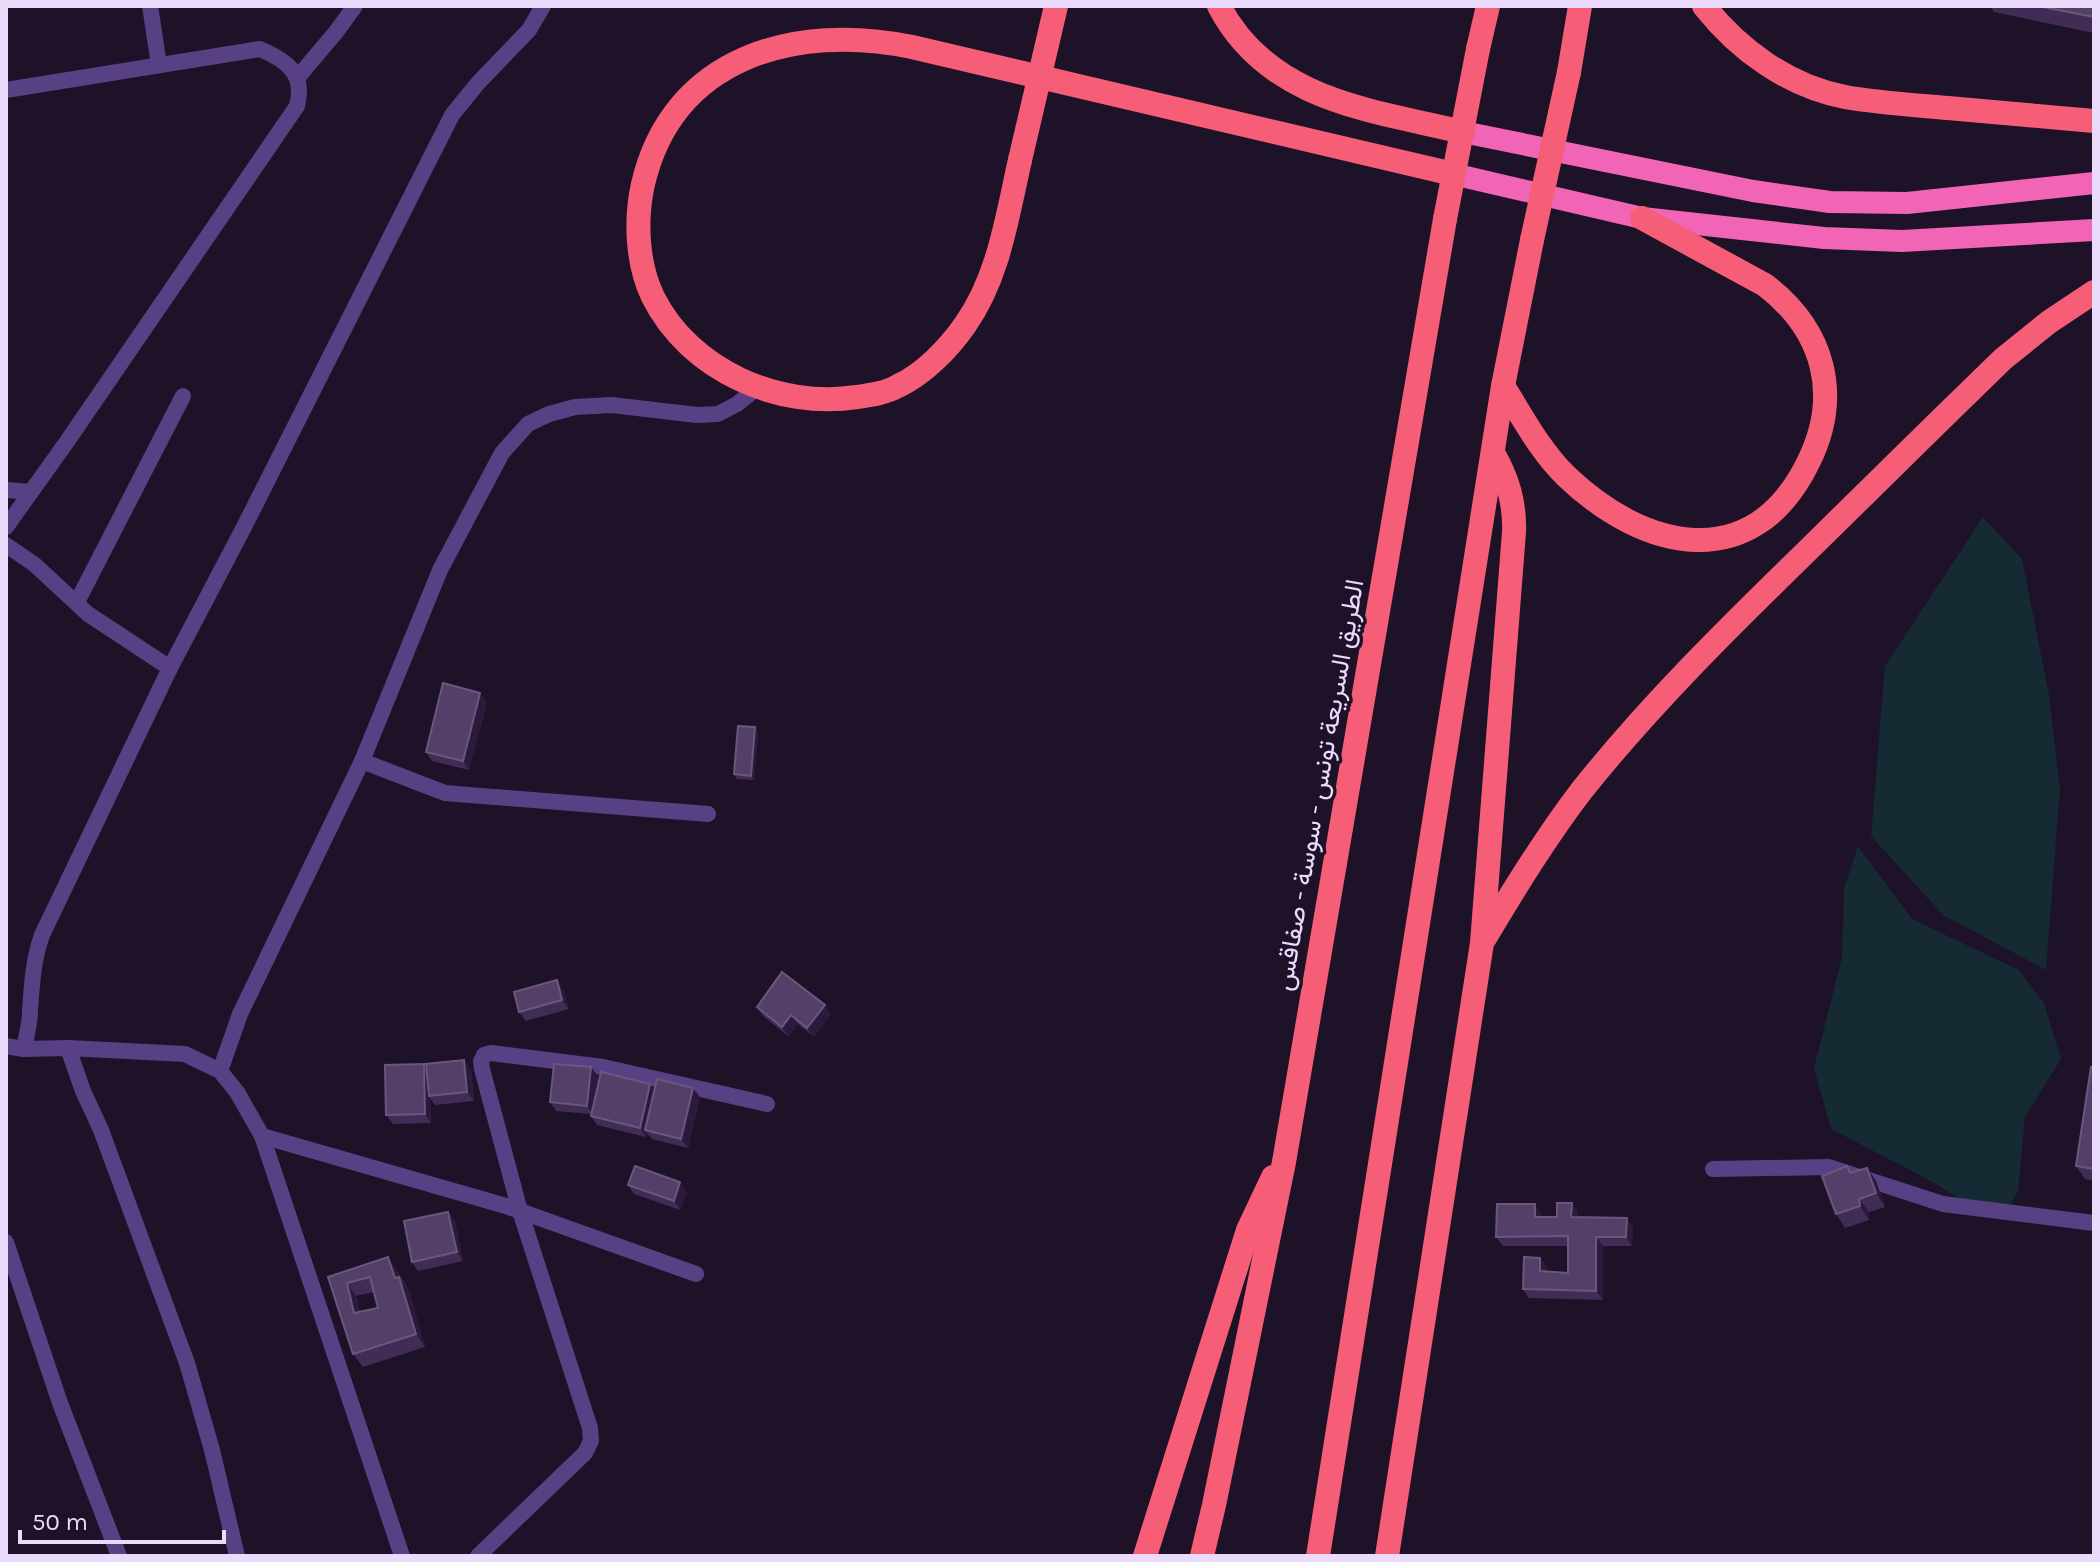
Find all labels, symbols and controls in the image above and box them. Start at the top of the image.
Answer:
street label: الطريق السريعة تونس - سوسة - صفاقس [1268,577,1370,993]
scale bar [20,1494,224,1544]
text: 50 m [32,1508,88,1536]

